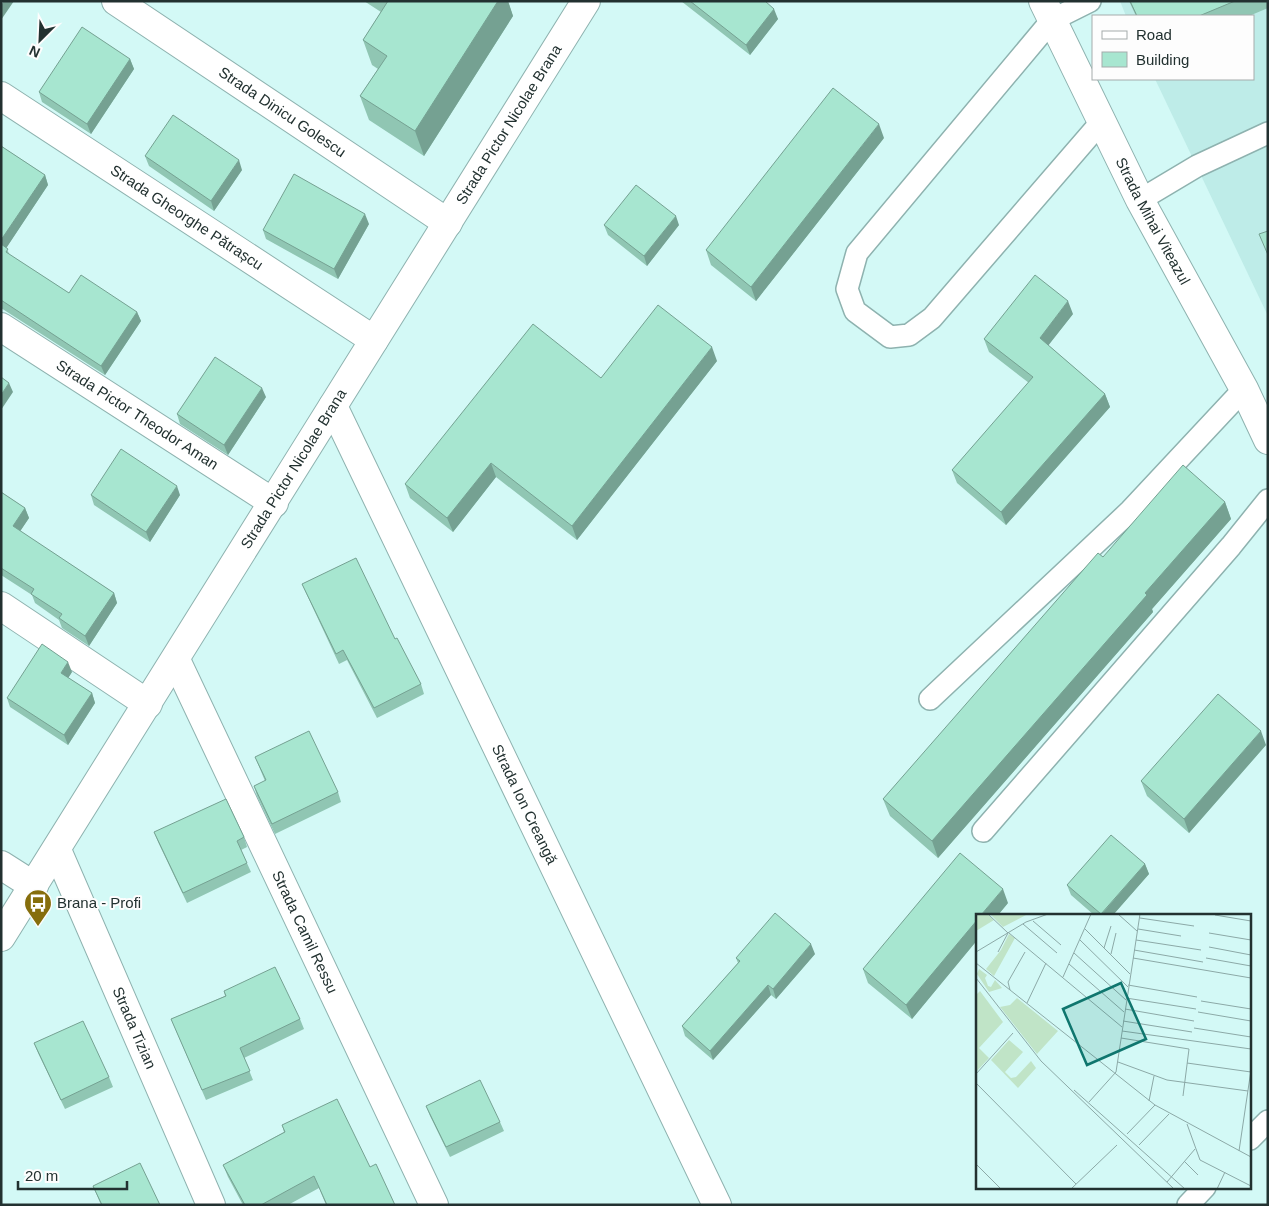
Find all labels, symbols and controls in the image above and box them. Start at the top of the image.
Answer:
north arrow [15,15,65,65]
legend [1092,15,1254,80]
text: Road [1136,26,1172,43]
street label: Strada Pictor Nicolae Brana [452,41,565,207]
text: N [27,43,43,61]
text: Building [1136,51,1189,68]
street label: Strada Dinicu Golescu [216,63,349,160]
street label: Strada Mihai Viteazul [1113,155,1194,287]
street label: Strada Gheorghe Pătrașcu [108,161,266,273]
street label: Strada Pictor Theodor Aman [53,356,222,473]
street label: Strada Pictor Nicolae Brana [237,385,350,552]
street label: Strada Ion Creangă [489,741,561,867]
street label: Strada Camil Ressu [269,868,341,996]
bus stop icon: Brana - Profi [23,888,53,927]
place label: Brana - Profi [57,894,141,911]
inset map [976,914,1252,1188]
street label: Strada Tizian [109,984,160,1071]
scale bar [18,1158,126,1190]
text: 20 m [25,1167,58,1184]

